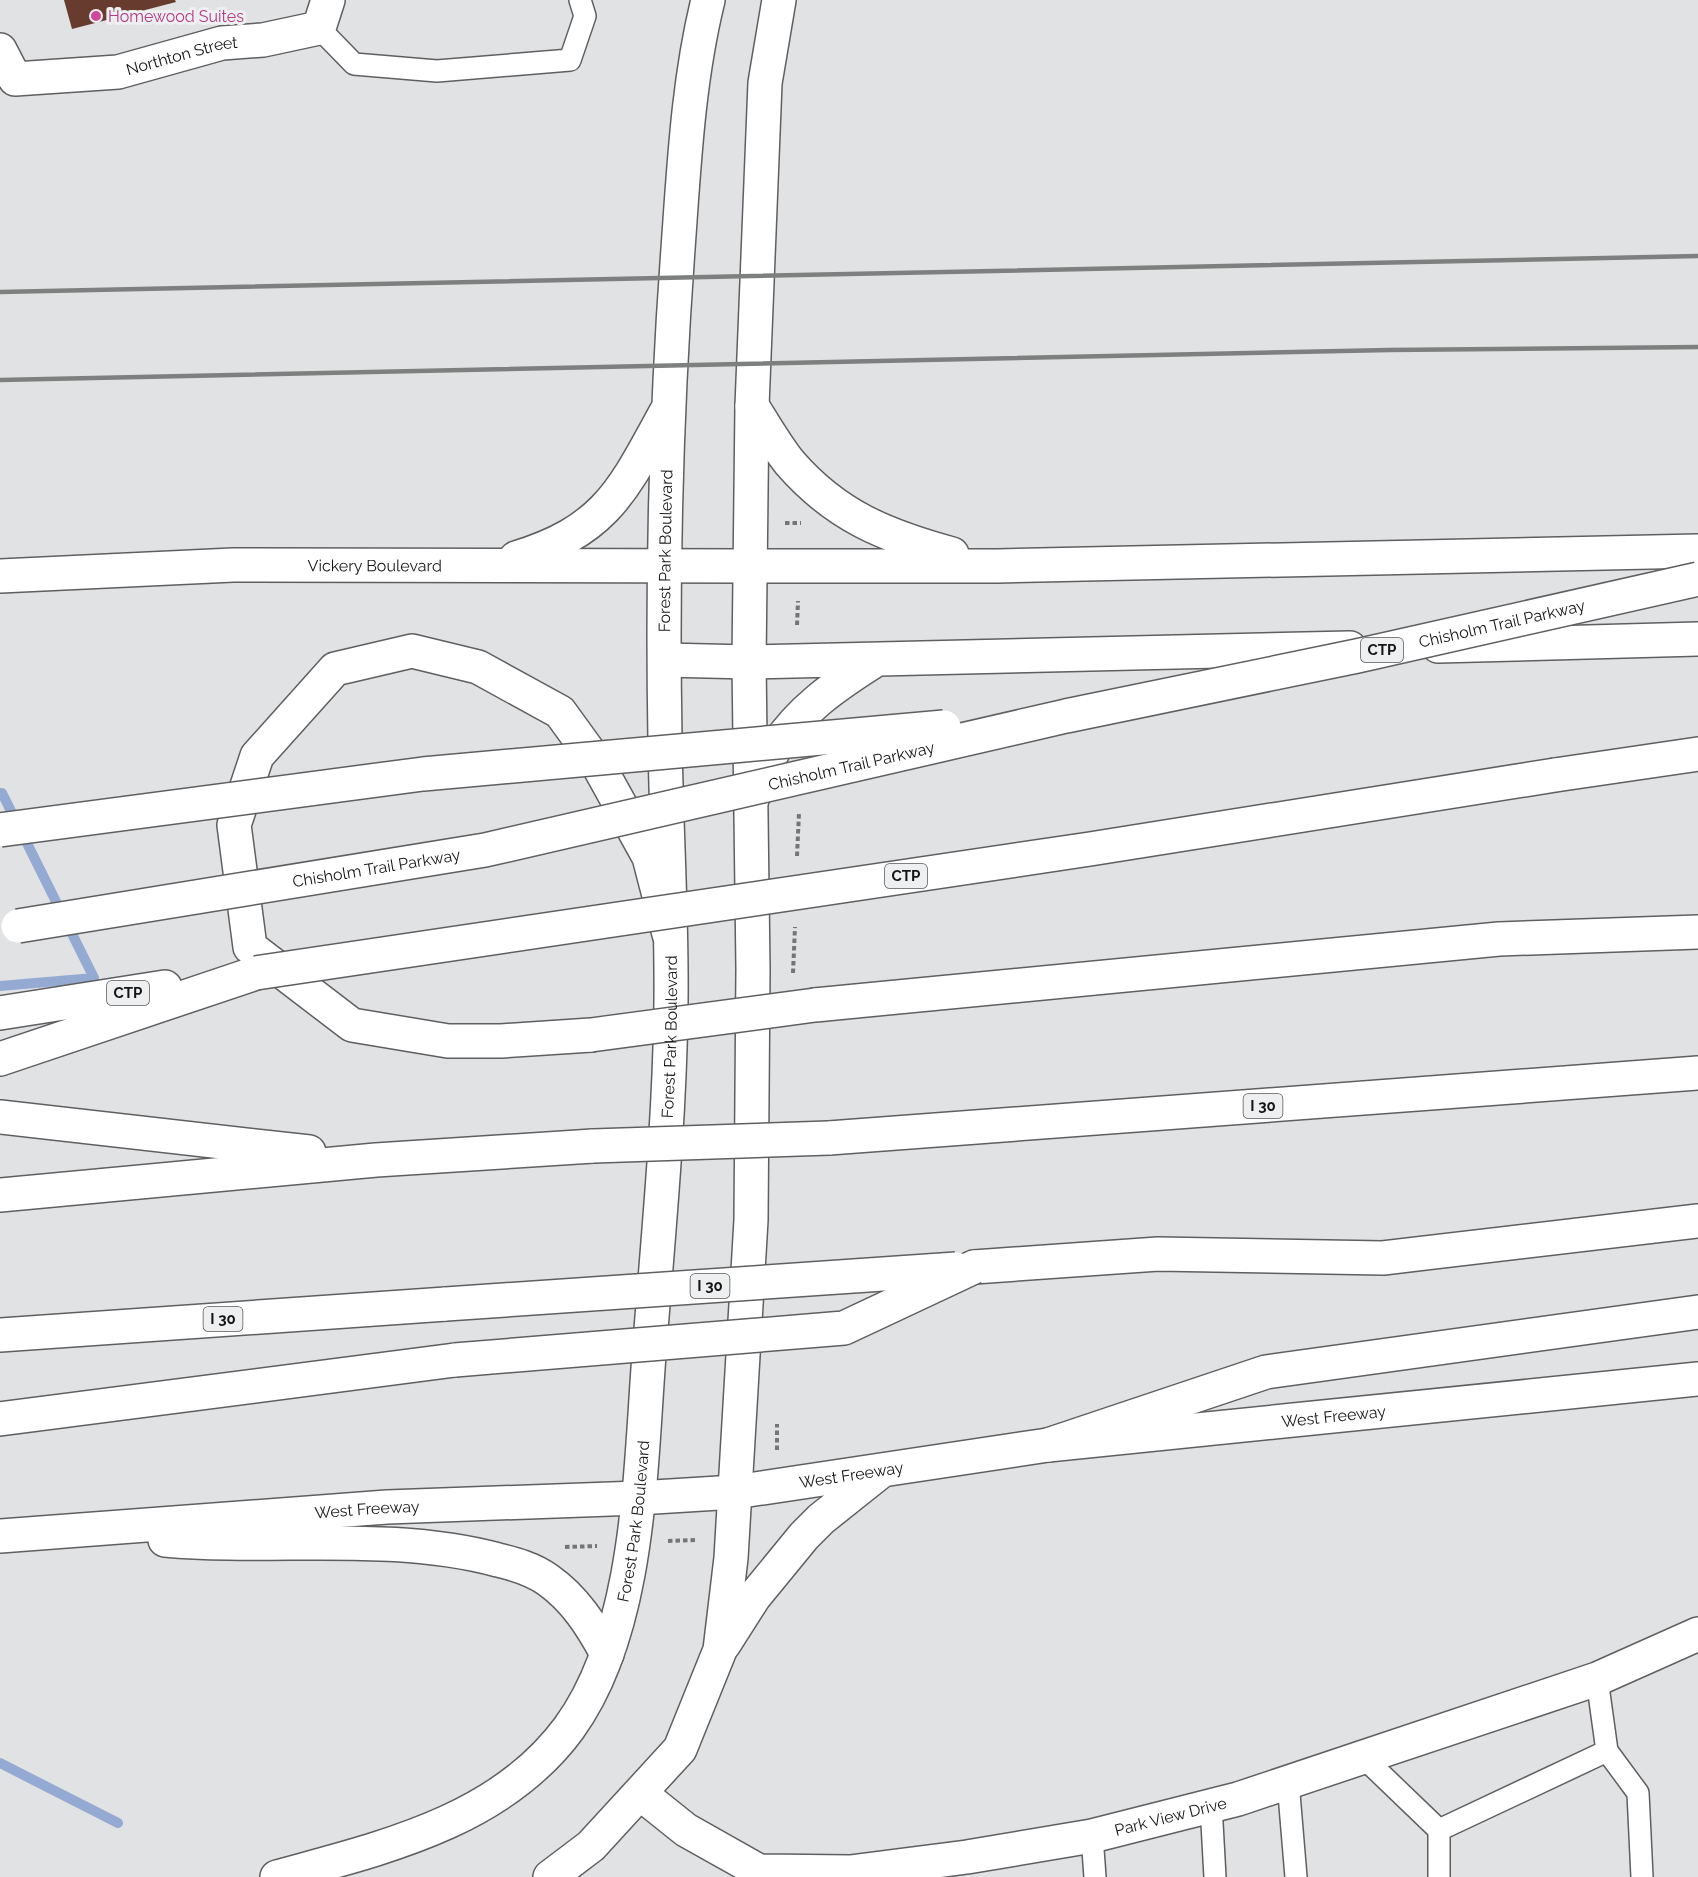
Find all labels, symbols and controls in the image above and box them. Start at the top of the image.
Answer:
place label: Homewood Suites [108,7,244,26]
marker: Homewood Suites [89,9,103,23]
street label: Northton Street [124,33,239,79]
street label: Forest Park Boulevard [655,469,677,632]
street label: Vickery Boulevard [308,556,442,575]
street label: Chisholm Trail Parkway [1417,596,1587,652]
road number: CTP [1361,638,1403,662]
street label: Chisholm Trail Parkway [766,738,937,794]
street label: Chisholm Trail Parkway [291,845,462,891]
road number: CTP [885,864,927,888]
street label: Forest Park Boulevard [658,955,681,1119]
road number: CTP [107,981,149,1005]
road number: I 30 [1244,1094,1282,1118]
road number: I 30 [690,1274,730,1298]
road number: I 30 [204,1307,242,1331]
street label: West Freeway [1280,1402,1387,1431]
street label: Forest Park Boulevard [613,1440,653,1604]
street label: West Freeway [798,1458,905,1492]
street label: West Freeway [314,1497,420,1522]
street label: Park View Drive [1113,1793,1229,1840]

